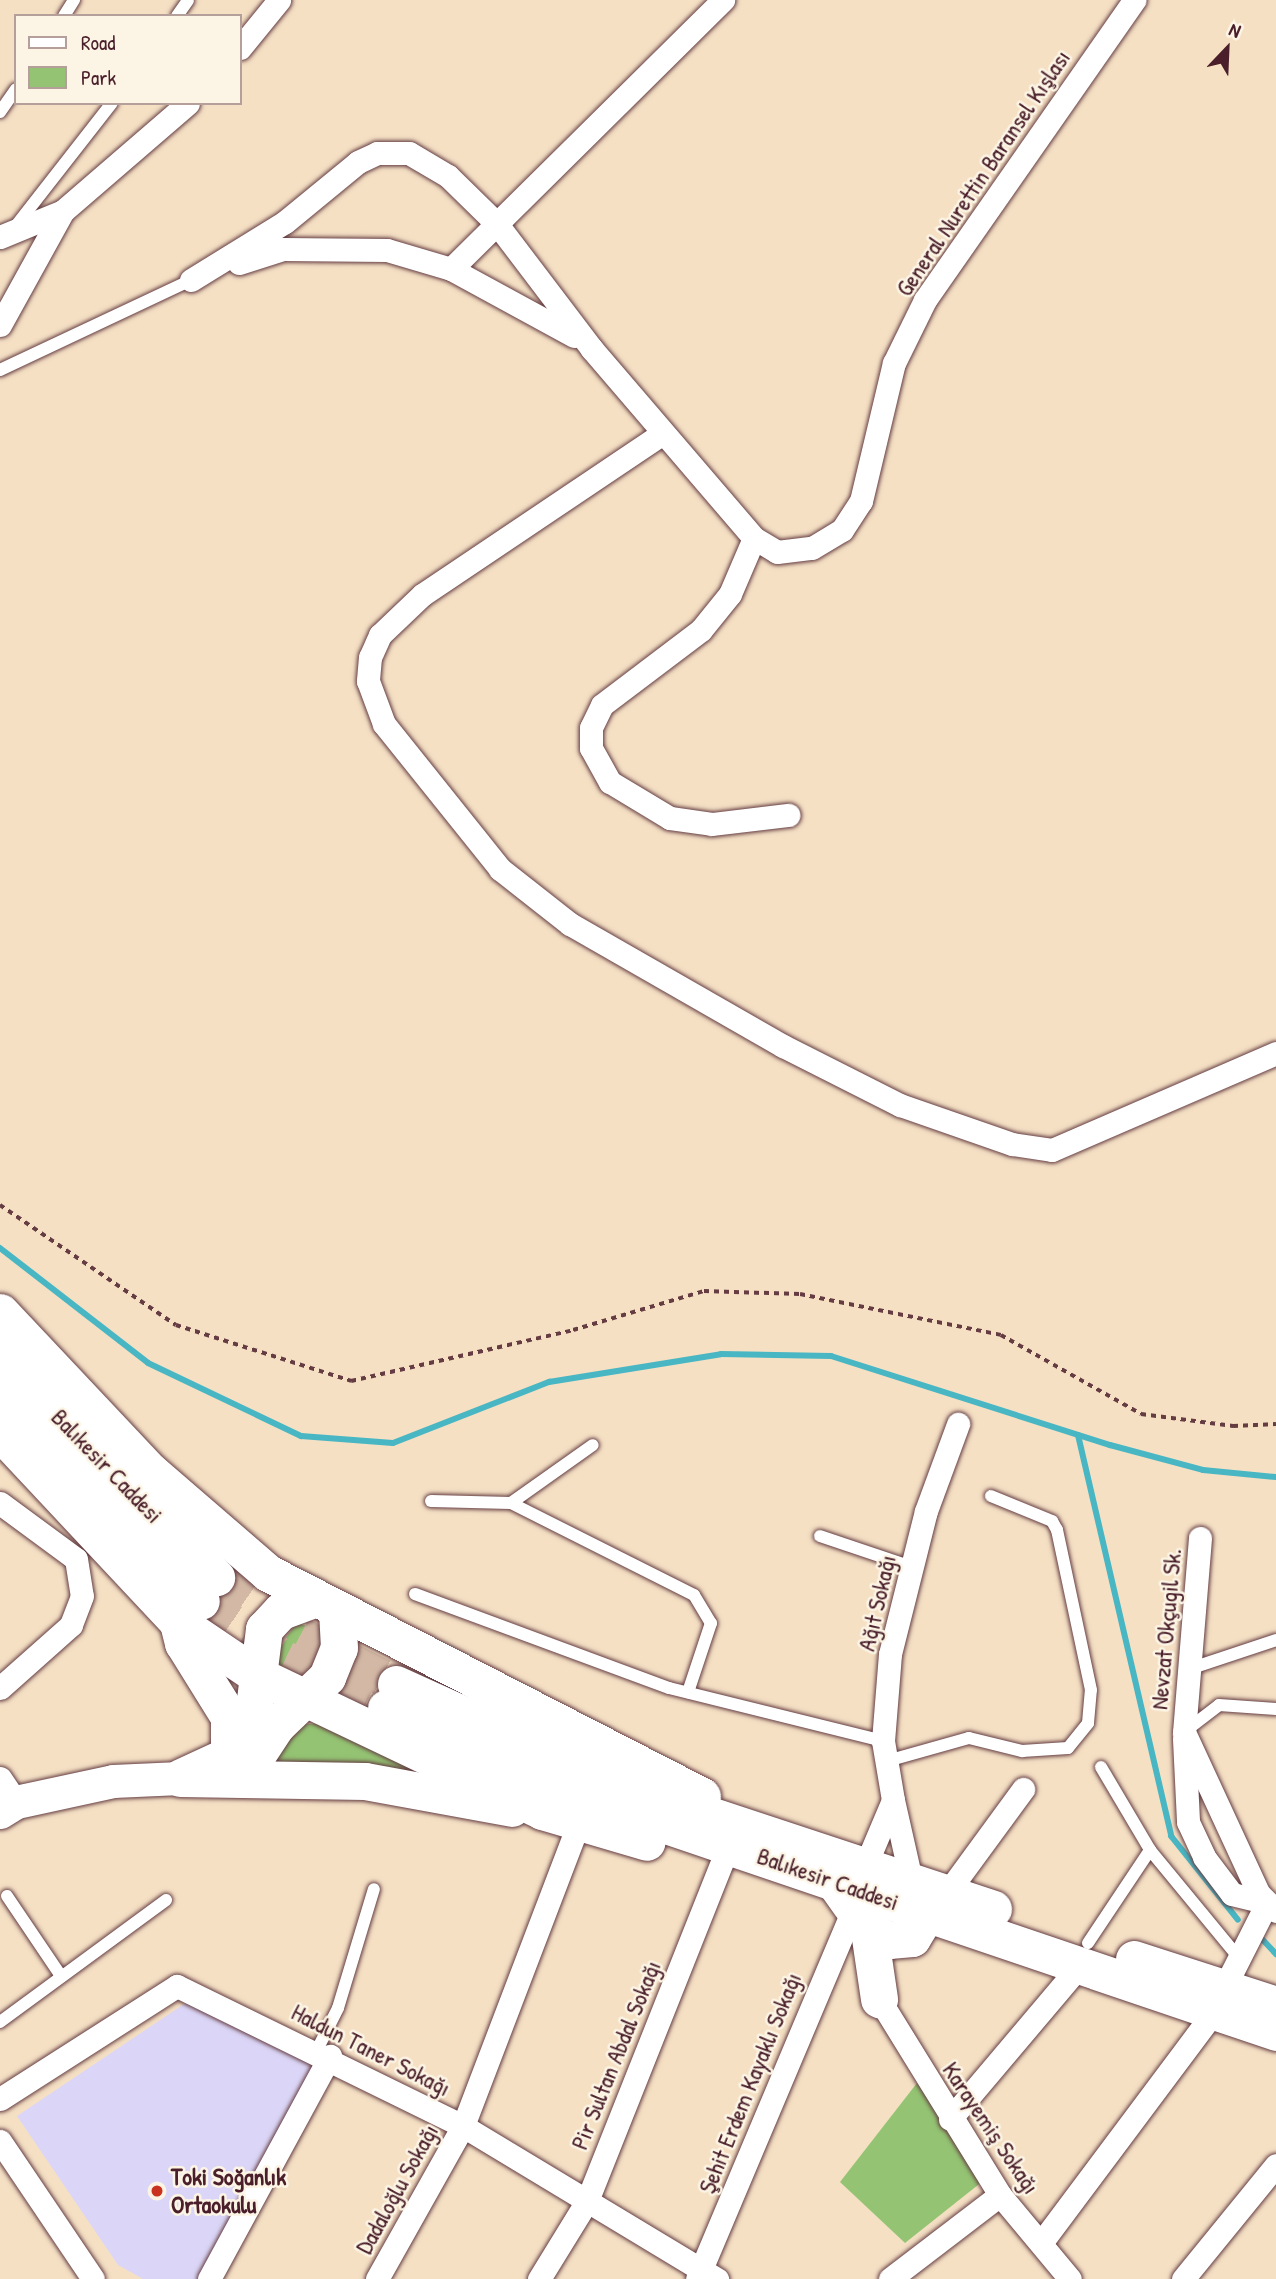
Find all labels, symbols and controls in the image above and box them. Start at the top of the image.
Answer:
legend [14,14,242,105]
north arrow [1192,14,1262,84]
text: N [1225,16,1245,44]
text: Road [81,28,115,57]
street label: General Nurettin Baransel Kışlası [890,44,1076,302]
text: Park [81,63,116,92]
street label: Balıkesir Caddesi [45,1403,169,1529]
street label: Nevzat Okçugil Sk. [1145,1547,1187,1711]
street label: Ağıt Sokağı [852,1552,902,1654]
street label: Balıkesir Caddesi [753,1841,903,1917]
street label: Pir Sultan Abdal Sokağı [565,1956,667,2154]
street label: Şehit Erdem Kayaklı Sokağı [693,1969,807,2197]
street label: Haldun Taner Sokağı [287,1998,455,2102]
street label: Karayemiş Sokağı [936,2057,1046,2199]
street label: Dadaloğlu Sokağı [350,2119,444,2259]
place label: Toki Soğanlık Ortaokulu [171,2163,286,2219]
marker: Toki Soğanlık Ortaokulu [149,2183,165,2199]

